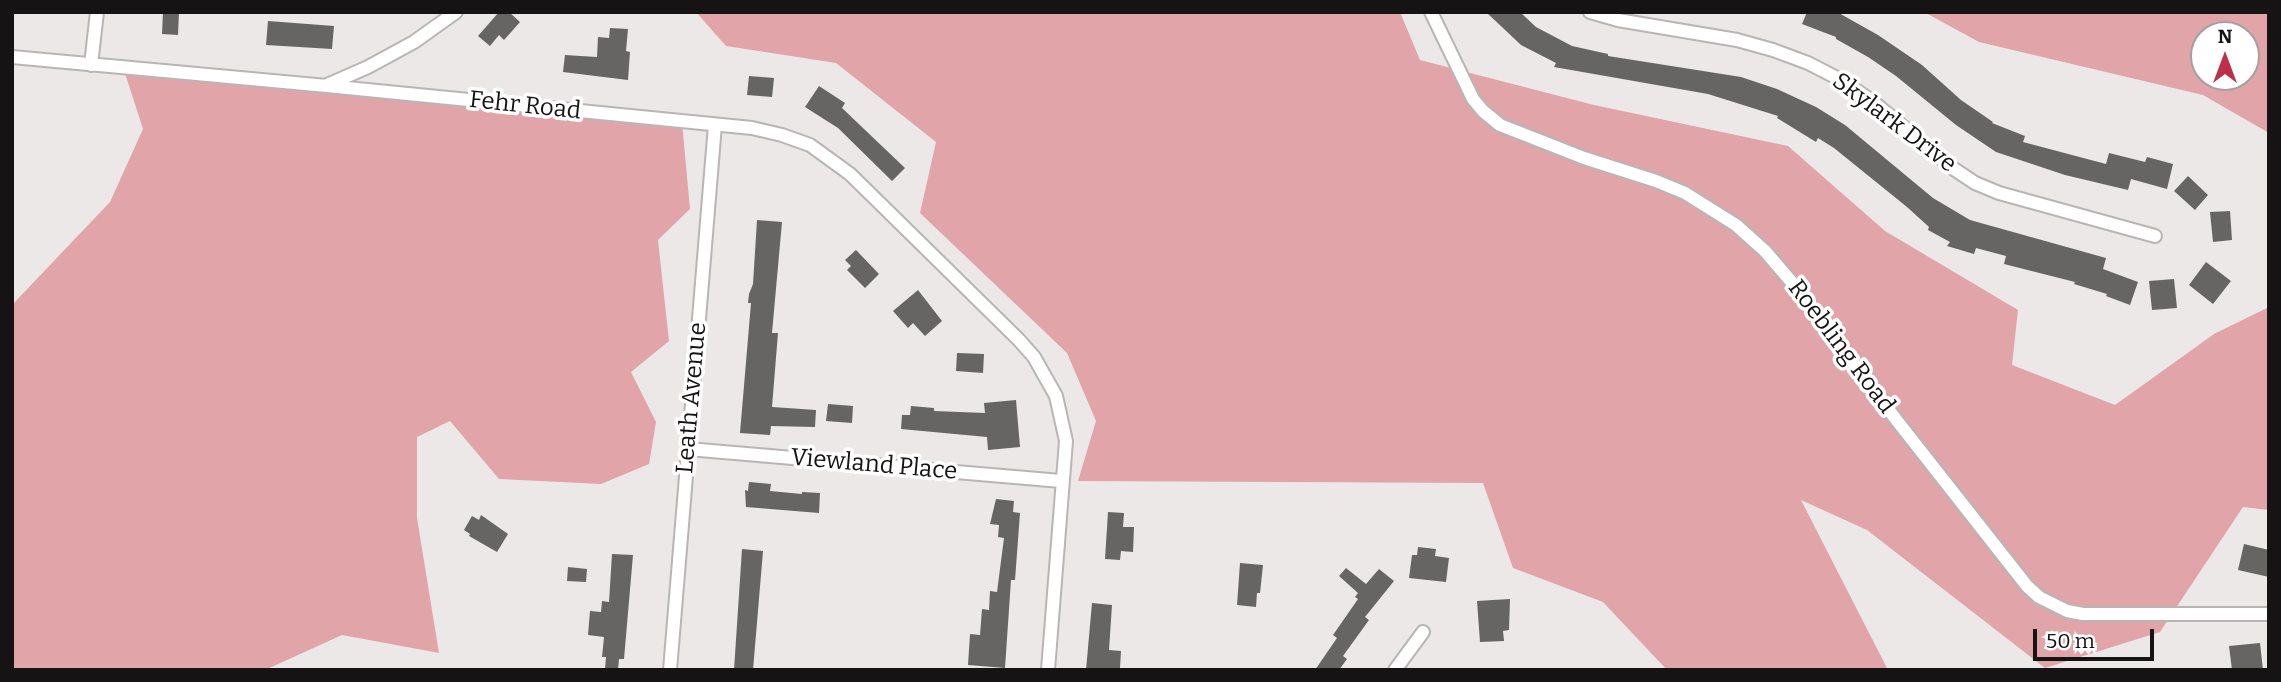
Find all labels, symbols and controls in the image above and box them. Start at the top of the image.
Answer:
north arrow [2190,21,2260,91]
text: N [2218,25,2232,48]
street label: Skylark Drive [1826,67,1962,179]
street label: Fehr Road [468,86,582,126]
street label: Roebling Road [1781,274,1901,420]
street label: Leath Avenue [671,321,713,475]
street label: Viewland Place [790,443,958,487]
scale bar [2036,616,2157,660]
text: 50 m [2046,628,2095,654]

